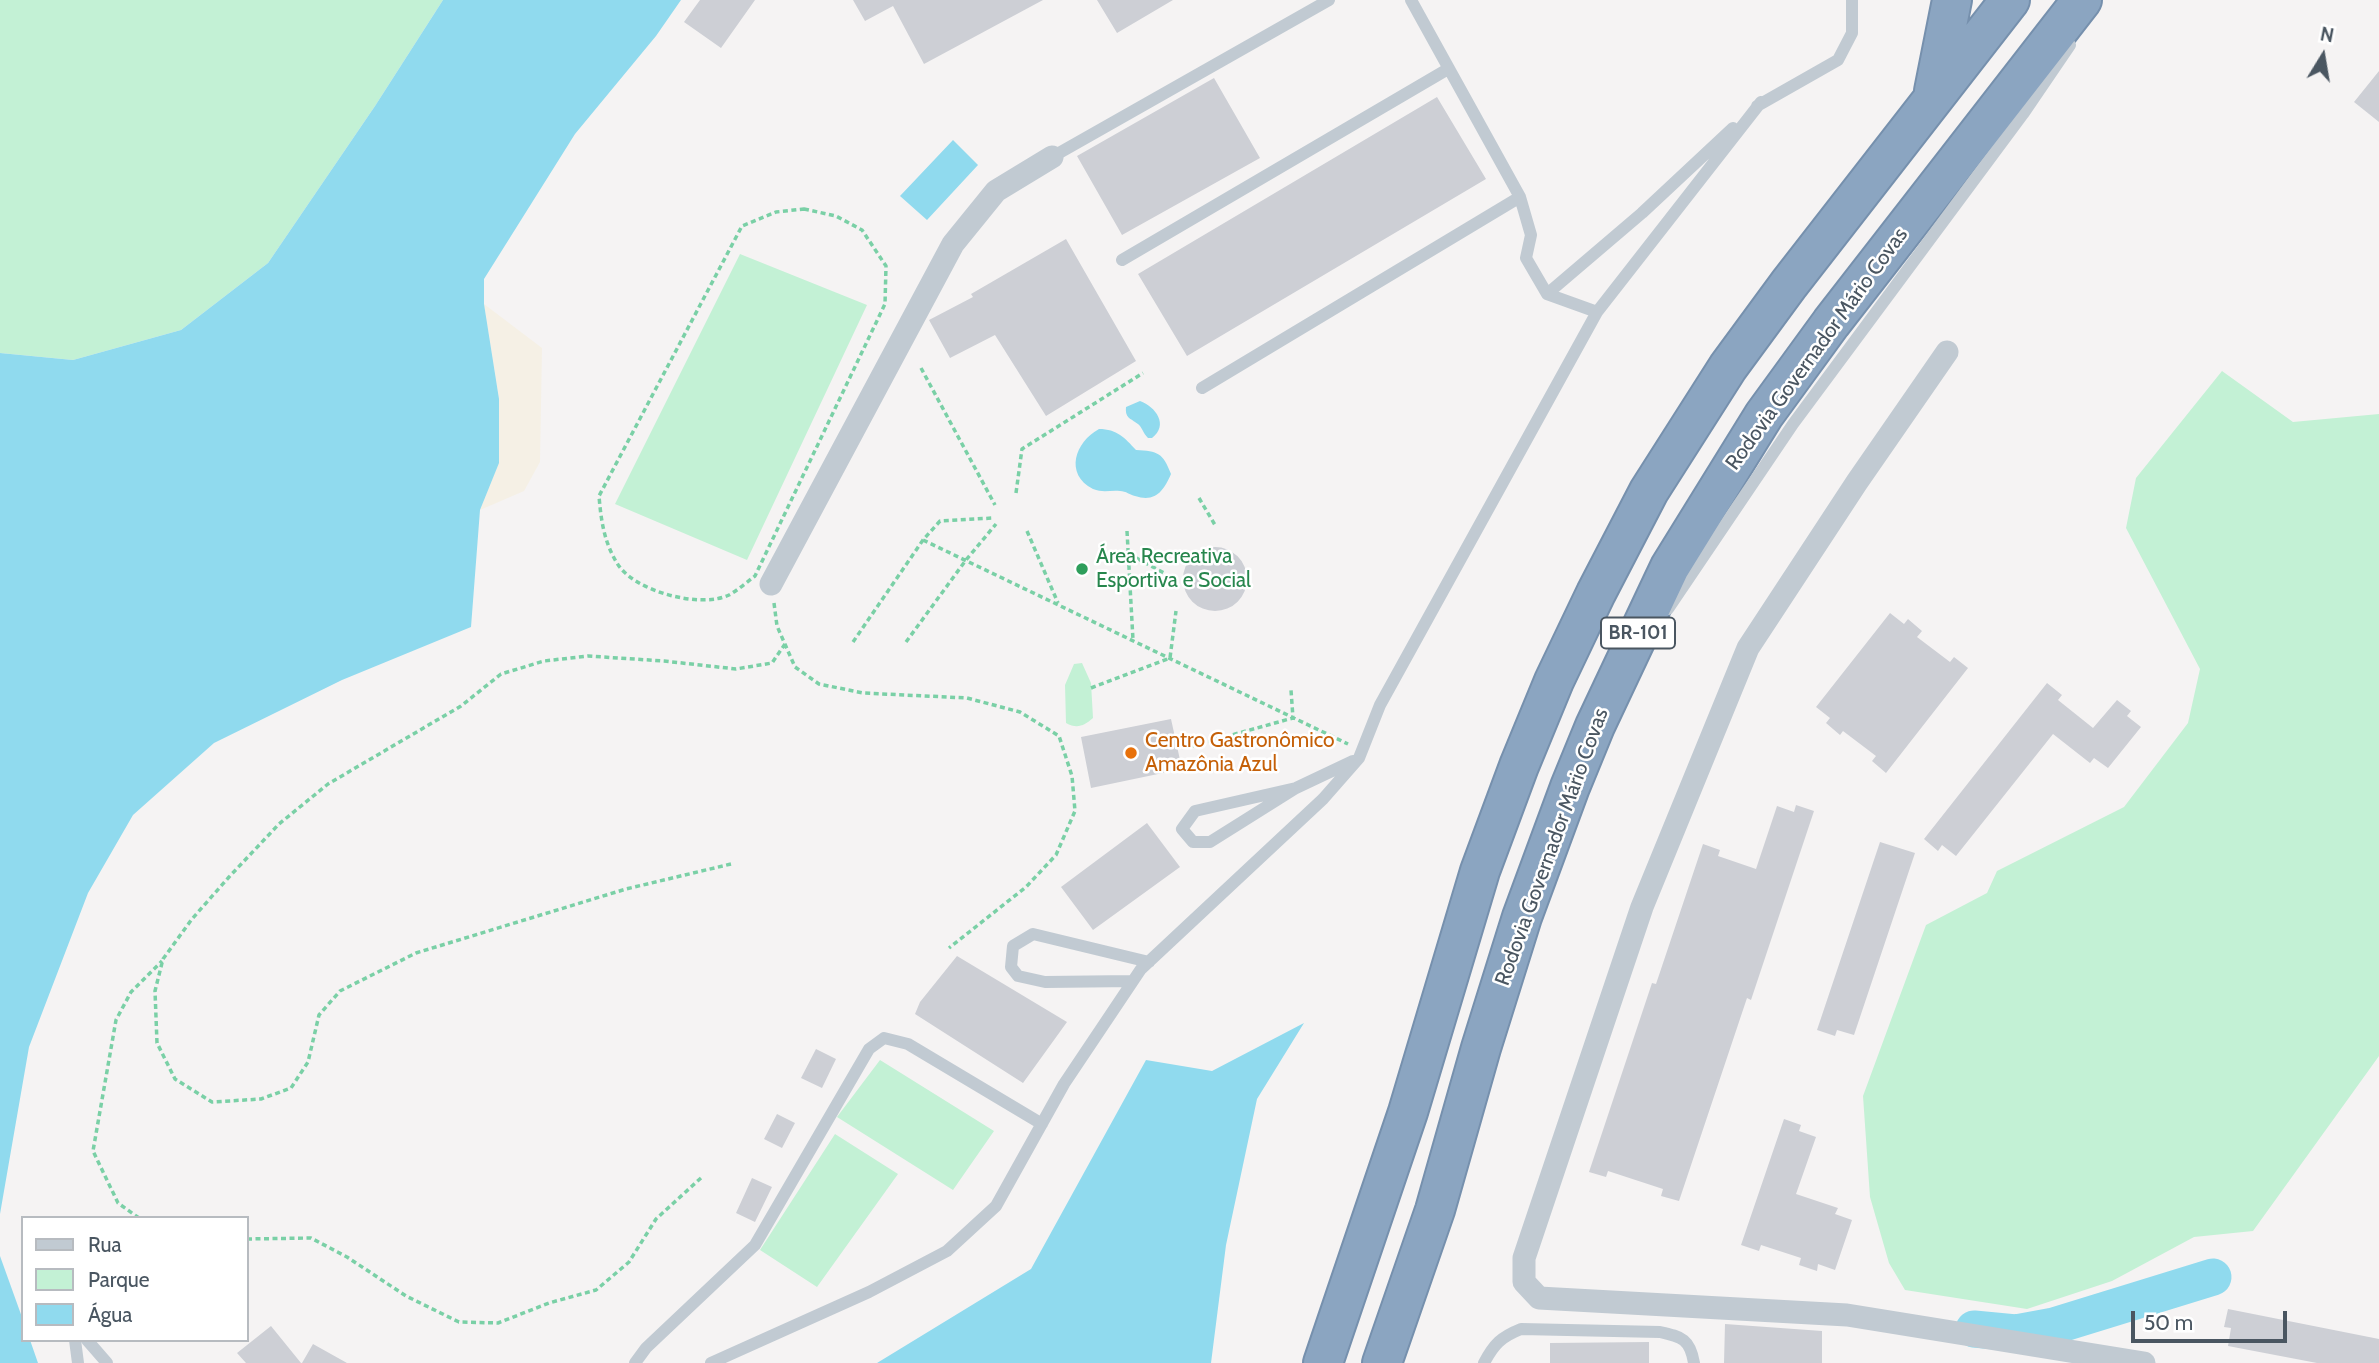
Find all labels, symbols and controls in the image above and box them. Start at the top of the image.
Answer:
north arrow [2288,21,2358,91]
text: N [2318,22,2336,47]
street label: Rodovia Governador Mário Covas [1721,223,1913,475]
place label: Área Recreativa Esportiva e Social [1096,544,1251,594]
marker: Área Recreativa Esportiva e Social [1074,561,1090,577]
road number: BR-101 [1601,618,1675,648]
street label: Rodovia Governador Mário Covas [1490,705,1614,989]
place label: Centro Gastronômico Amazônia Azul [1145,728,1335,778]
marker: Centro Gastronômico Amazônia Azul [1123,745,1139,761]
legend [21,1216,248,1342]
text: Rua [88,1232,122,1257]
text: Parque [88,1267,150,1292]
scale bar [2134,1296,2290,1340]
text: Água [88,1302,132,1327]
text: 50 m [2144,1310,2193,1335]

